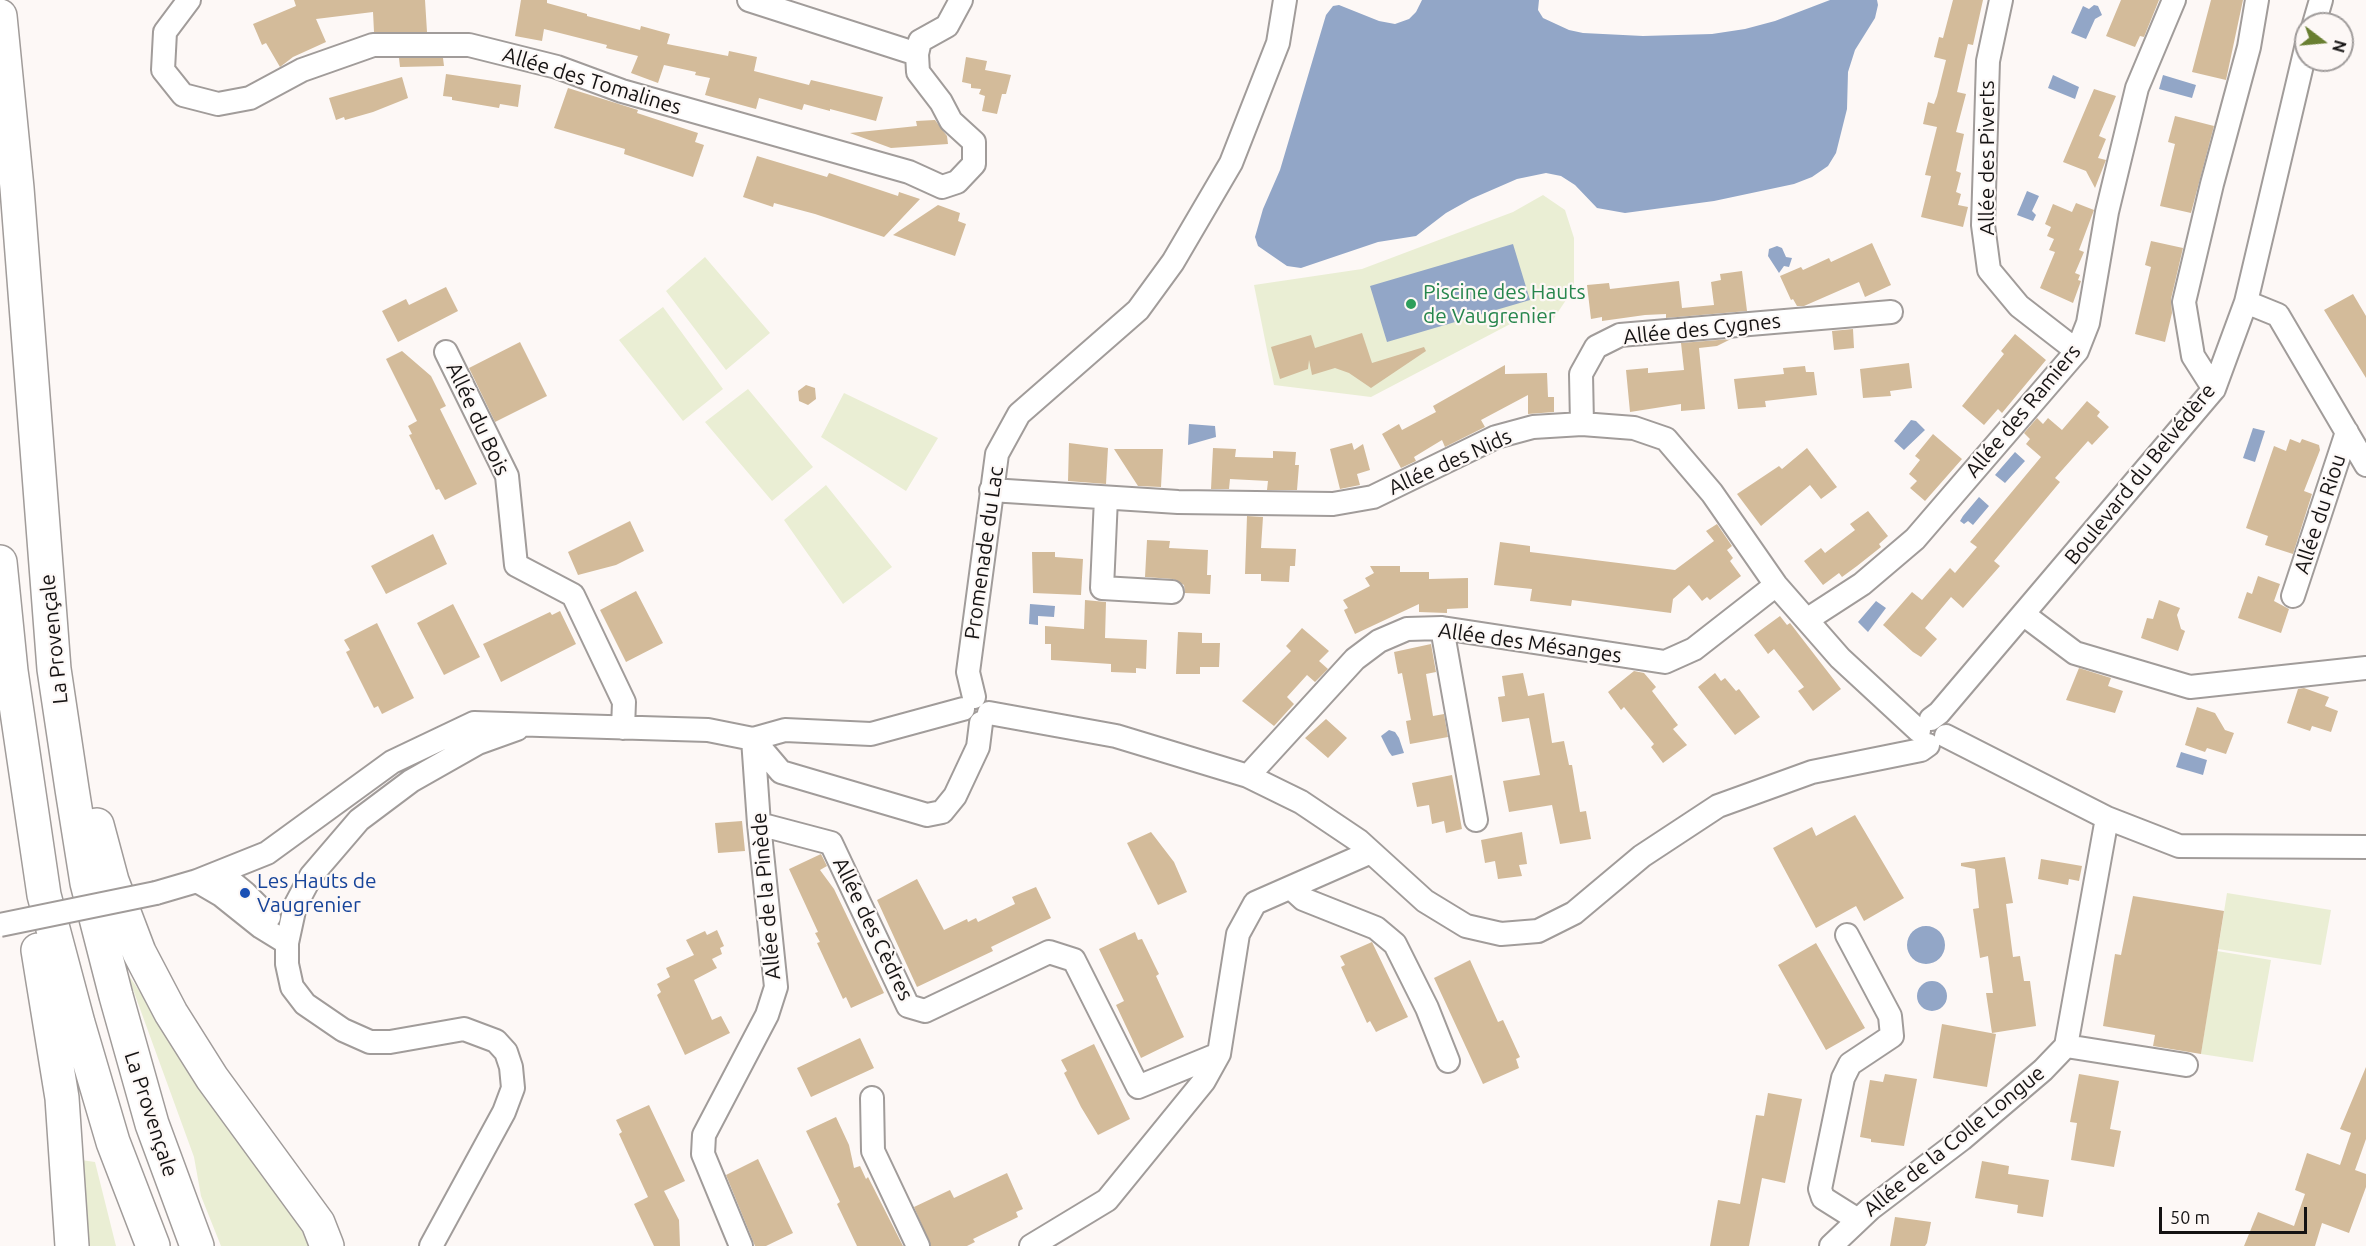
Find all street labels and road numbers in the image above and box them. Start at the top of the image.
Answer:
street label: Allée des Tomalines [500,42,684,120]
street label: Allée des Piverts [1974,80,2000,236]
street label: Allée des Cygnes [1622,308,1782,350]
street label: Allée des Ramiers [1960,339,2086,483]
street label: Allée du Bois [441,359,515,479]
street label: Boulevard du Belvédère [2059,378,2221,570]
street label: Allée des Nids [1385,424,1515,500]
street label: Allée du Riou [2289,451,2351,577]
street label: Promenade du Lac [959,465,1009,641]
street label: La Provençale [35,573,73,705]
street label: Allée des Mésanges [1437,618,1623,668]
street label: Allée de la Pinède [746,811,786,981]
street label: Allée des Cèdres [828,853,918,1005]
street label: La Provençale [119,1048,183,1180]
street label: Allée de la Colle Longue [1858,1060,2050,1222]

